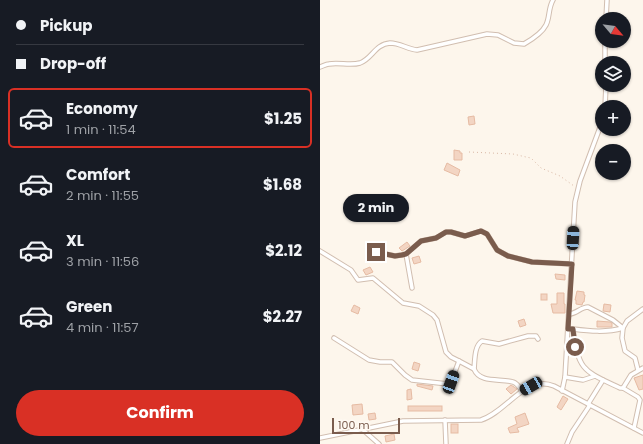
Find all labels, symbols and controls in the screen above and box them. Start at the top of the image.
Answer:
north arrow [595,12,631,48]
map controls [595,12,631,180]
text: Pickup [40,15,92,36]
text: Drop-off [40,53,106,74]
button: layers [595,56,631,92]
text: Economy [66,98,138,119]
icon: car [18,100,54,136]
button: + [595,100,631,136]
text: $1.25 [264,108,302,129]
text: 1 min · 11:54 [66,120,136,139]
button: − [595,144,631,180]
text: Comfort [66,164,130,185]
icon: car [18,166,54,202]
text: $1.68 [263,174,302,195]
text: 2 min · 11:55 [66,186,139,205]
callout: 2 min [343,194,409,222]
text: 2 min [358,198,394,217]
car [566,226,580,250]
text: XL [66,230,84,251]
icon: car [18,232,54,268]
text: $2.12 [265,240,302,261]
route end [367,243,385,261]
text: 3 min · 11:56 [66,252,139,271]
text: Green [66,296,112,317]
icon: car [18,298,54,334]
text: $2.27 [263,306,302,327]
text: 4 min · 11:57 [66,318,139,337]
route start [566,338,584,356]
car [441,369,461,395]
car [518,375,544,397]
button: Confirm [16,390,304,436]
scale bar [332,416,400,435]
text: 100 m [338,417,370,433]

